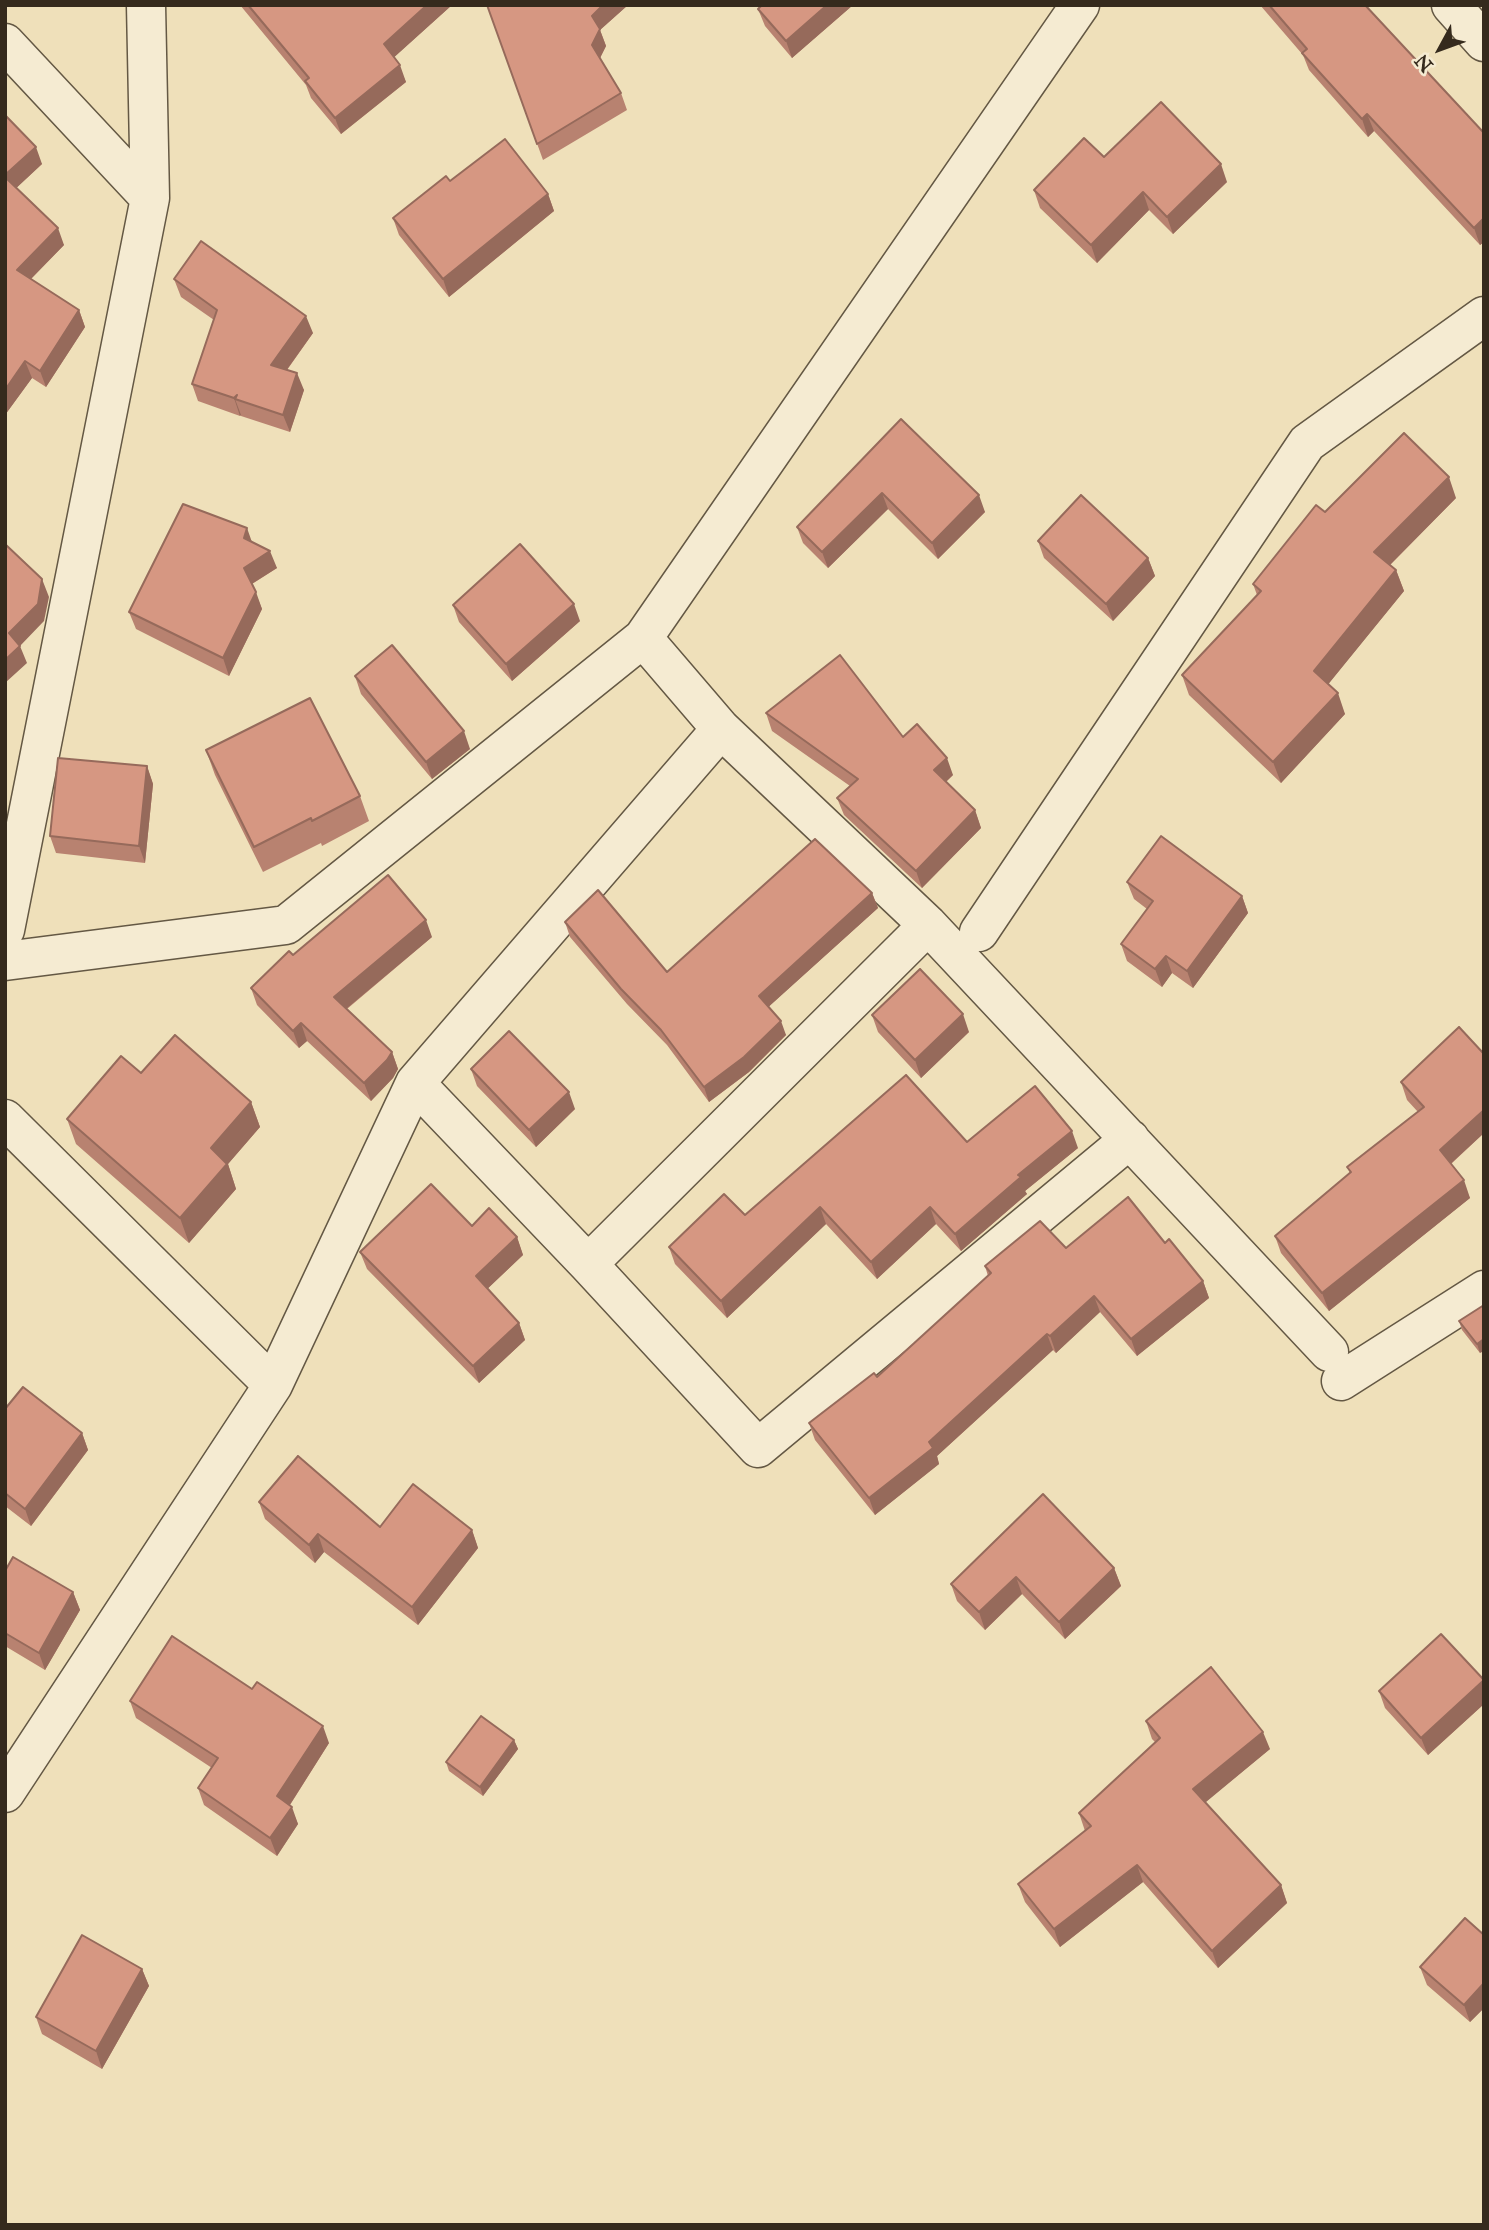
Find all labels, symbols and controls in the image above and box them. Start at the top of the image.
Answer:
north arrow [1405,14,1475,84]
text: N [1410,49,1438,77]

